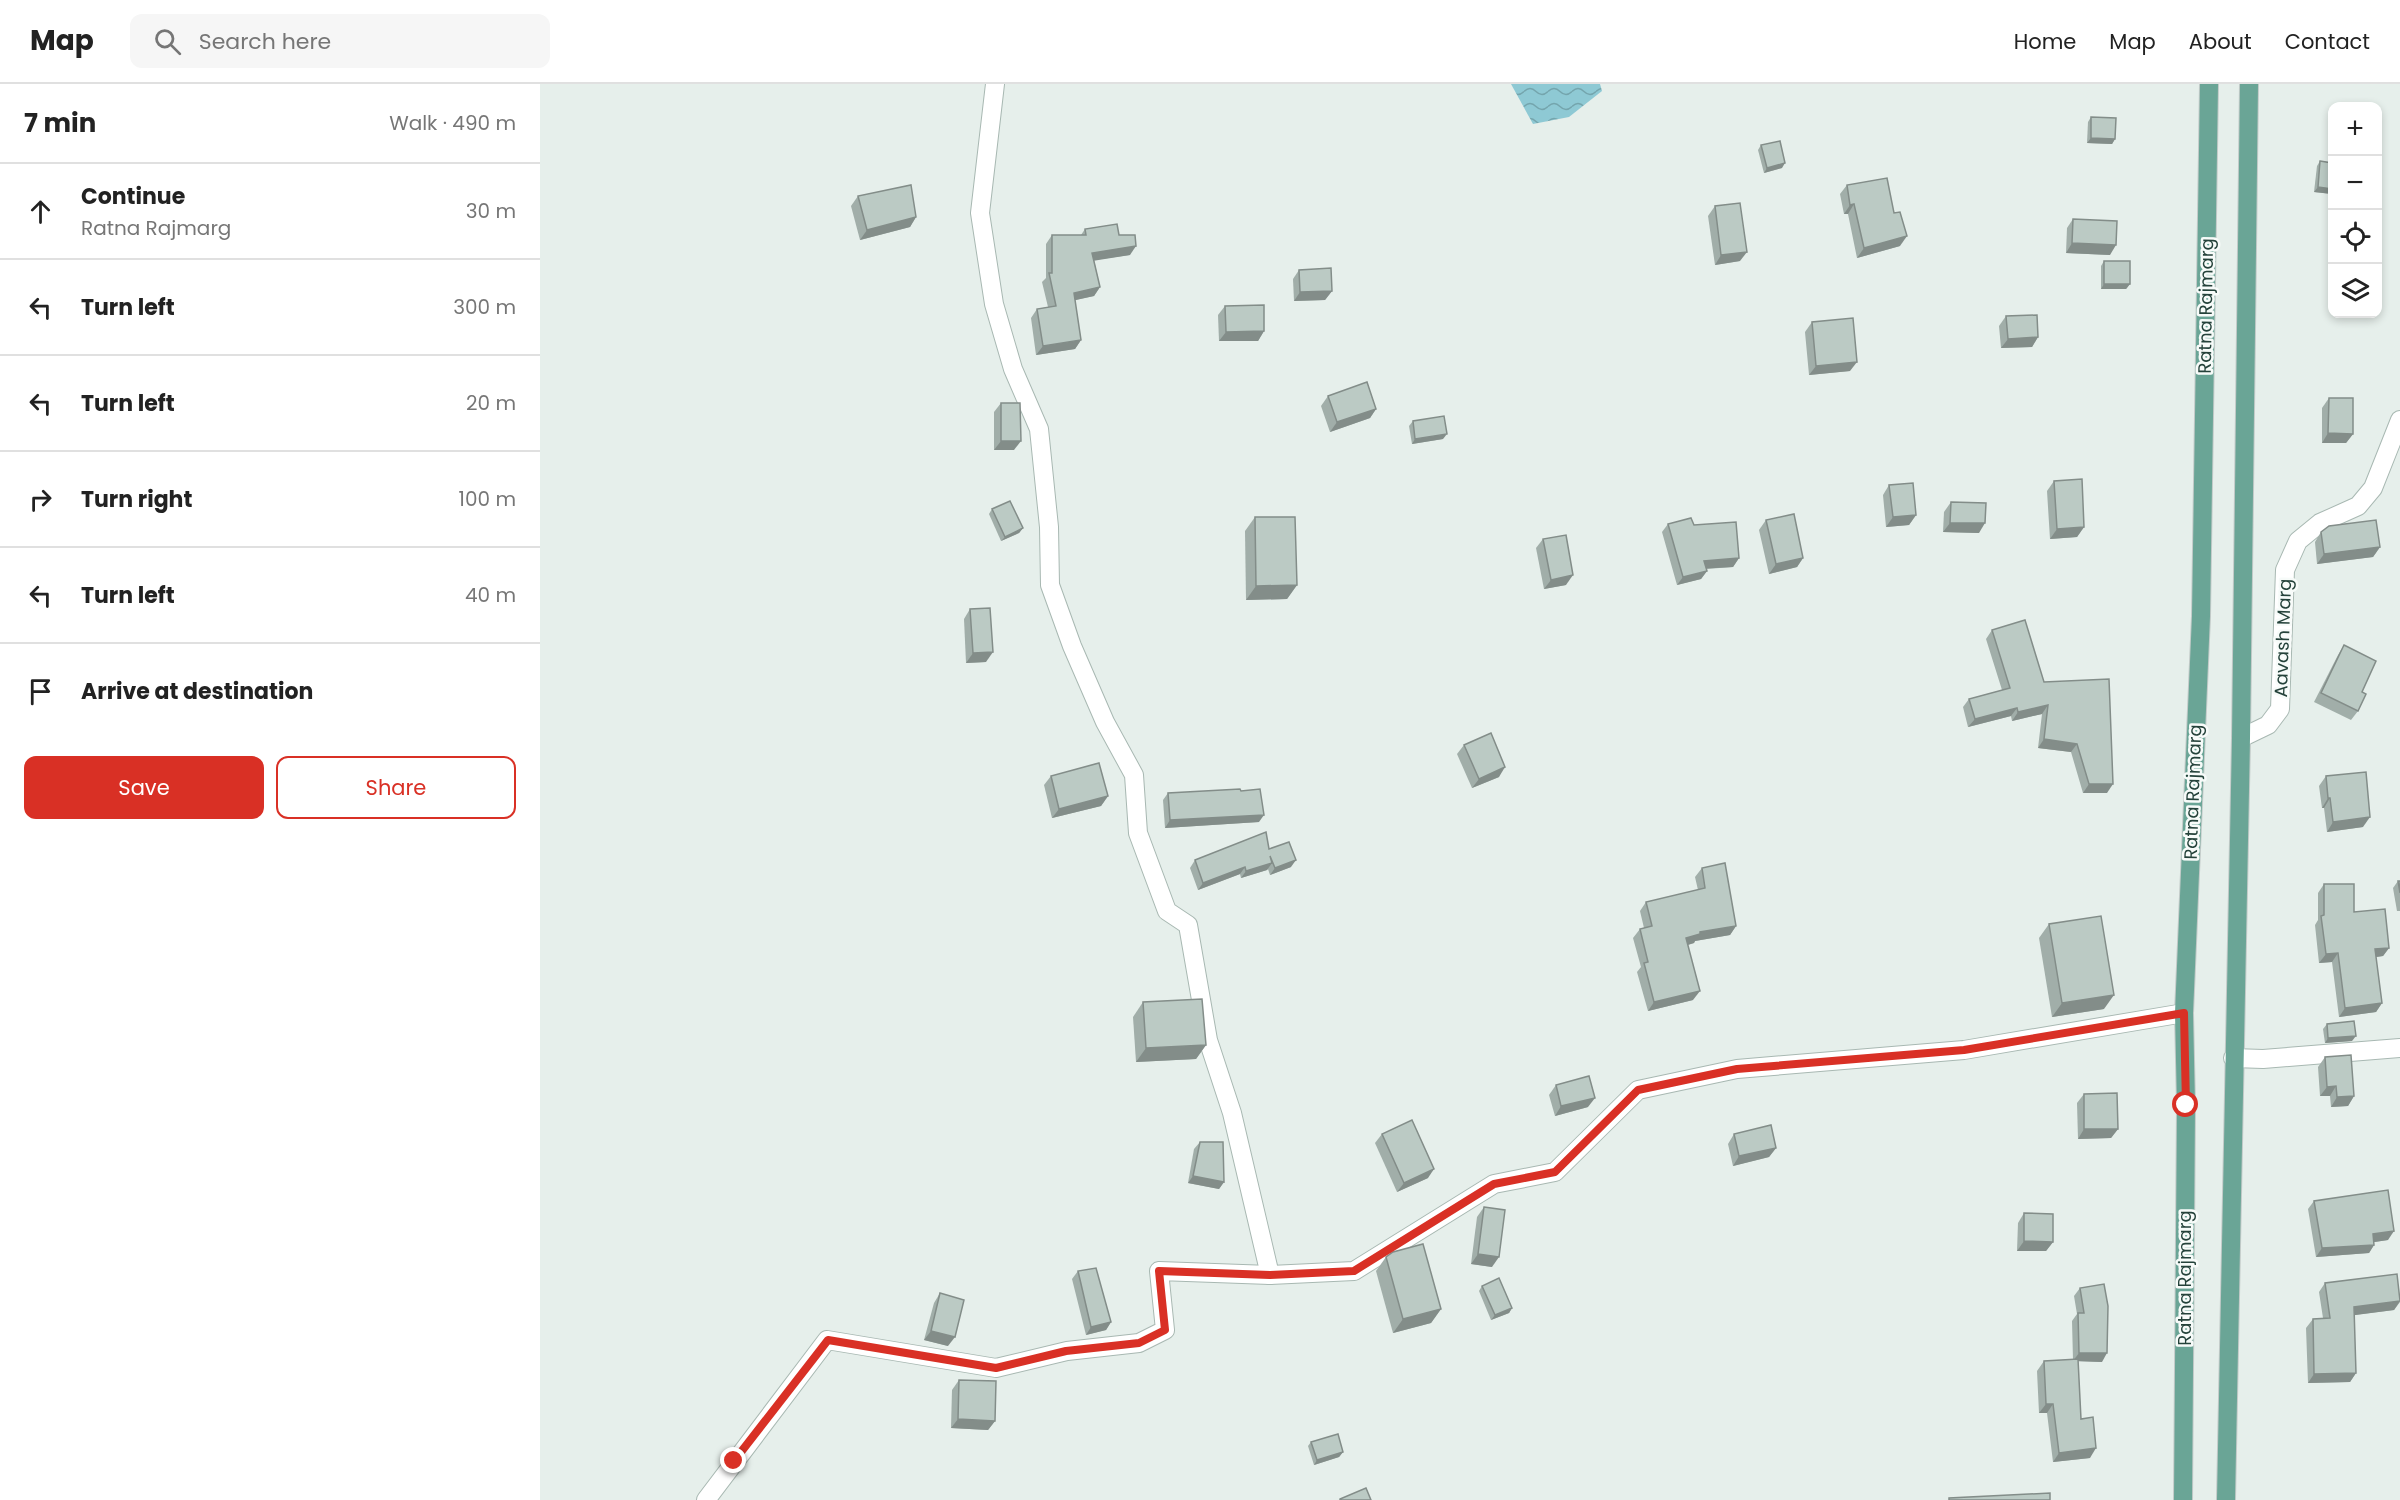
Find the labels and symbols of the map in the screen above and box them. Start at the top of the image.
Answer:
street label: Ratna Rajmarg [2192,238,2219,374]
street label: Aavash Marg [2268,578,2297,698]
street label: Ratna Rajmarg [2178,724,2207,860]
route start [2172,1091,2198,1117]
street label: Ratna Rajmarg [2172,1210,2197,1346]
route end [720,1447,746,1473]

